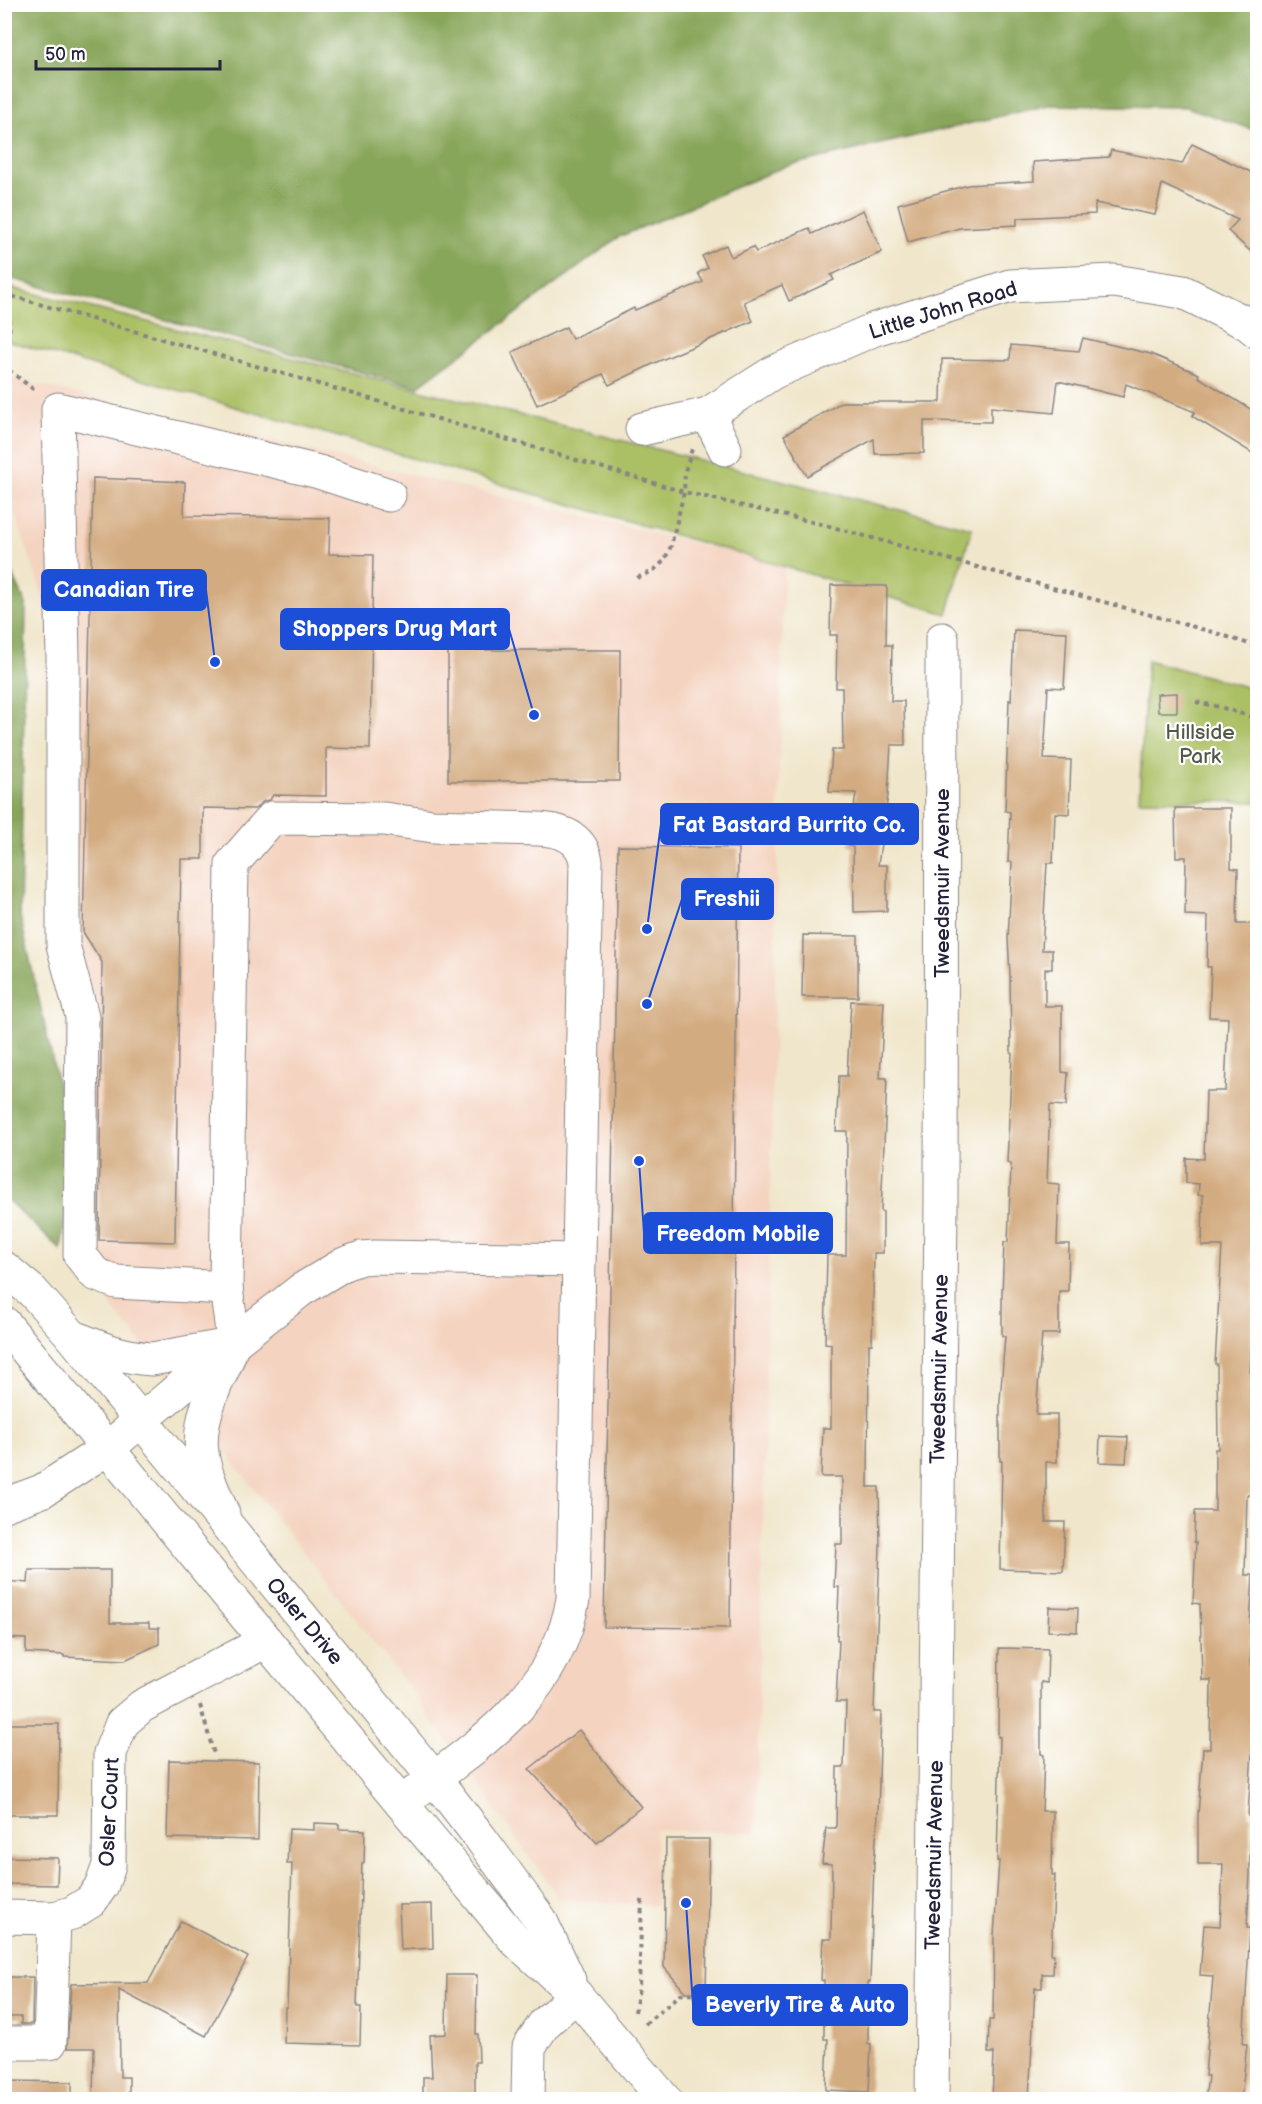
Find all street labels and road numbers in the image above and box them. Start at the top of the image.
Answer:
street label: Little John Road [866,276,1020,345]
street label: Tweedsmuir Avenue [930,788,955,978]
street label: Tweedsmuir Avenue [925,1274,954,1464]
street label: Osler Drive [261,1573,348,1670]
street label: Osler Court [94,1756,125,1867]
street label: Tweedsmuir Avenue [920,1760,949,1950]

